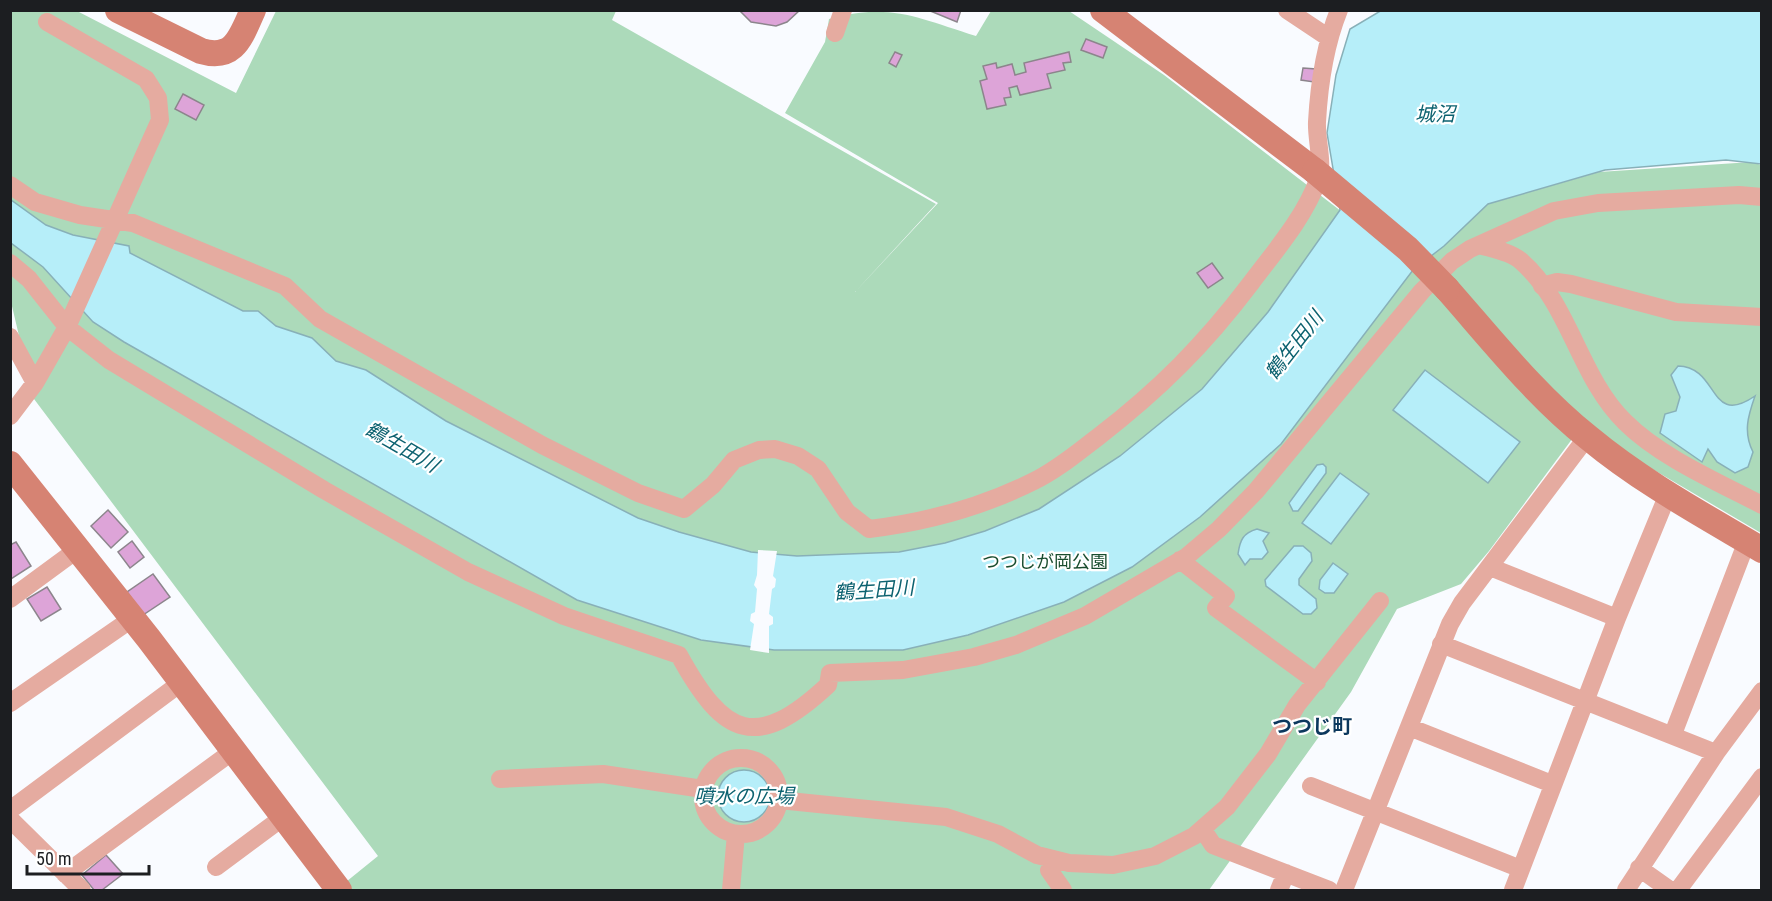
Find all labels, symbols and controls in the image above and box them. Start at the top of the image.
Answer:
water label: 城沼 [1415,102,1458,126]
water label: 鶴生田川 [1260,305,1329,384]
water label: 鶴生田川 [361,417,444,478]
park label: つつじが岡公園 [982,551,1108,572]
water label: 鶴生田川 [833,575,917,605]
district label: つつじ町 [1272,714,1352,738]
water label: 噴水の広場 [694,784,796,808]
scale bar [27,838,148,876]
text: 50 m [36,848,71,869]

